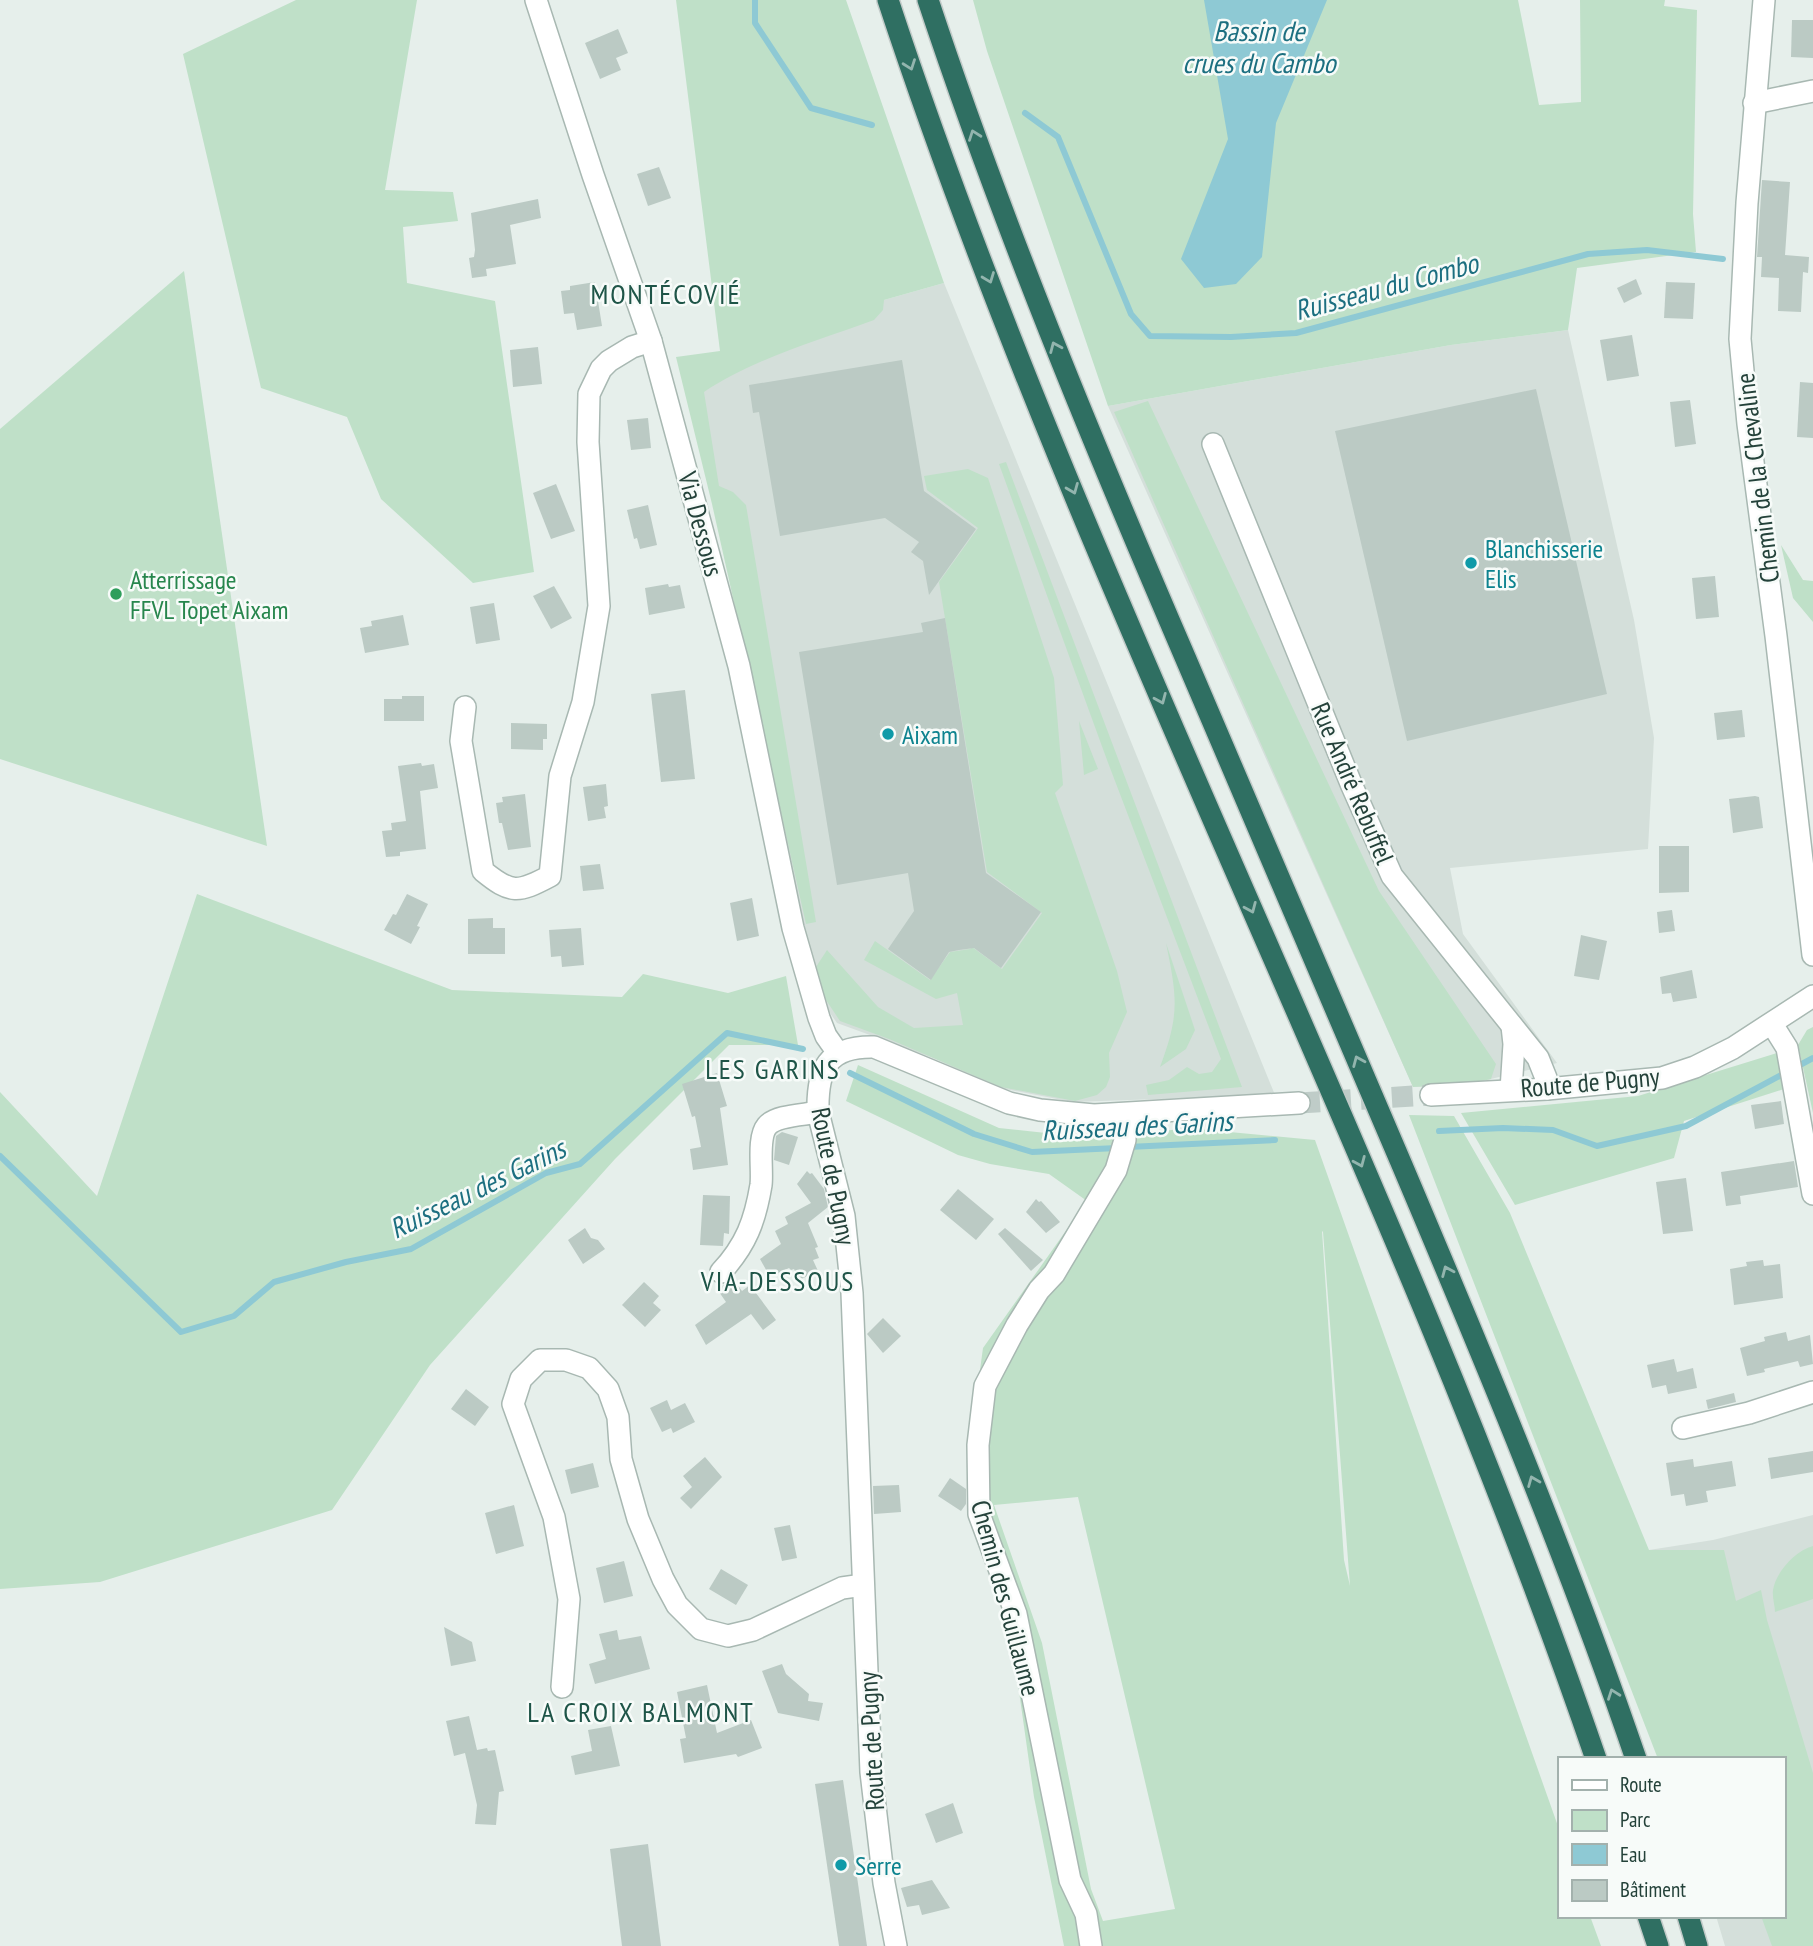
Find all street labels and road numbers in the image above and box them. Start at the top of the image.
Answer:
street label: Chemin de la Chevaline [1728,371,1786,585]
street label: Via Dessous [671,467,731,580]
street label: Rue André Rebuffel [1304,697,1402,869]
street label: Route de Pugny [1519,1059,1661,1105]
street label: Route de Pugny [805,1104,864,1248]
street label: Chemin des Guillaume [964,1497,1048,1699]
street label: Route de Pugny [851,1670,891,1811]

